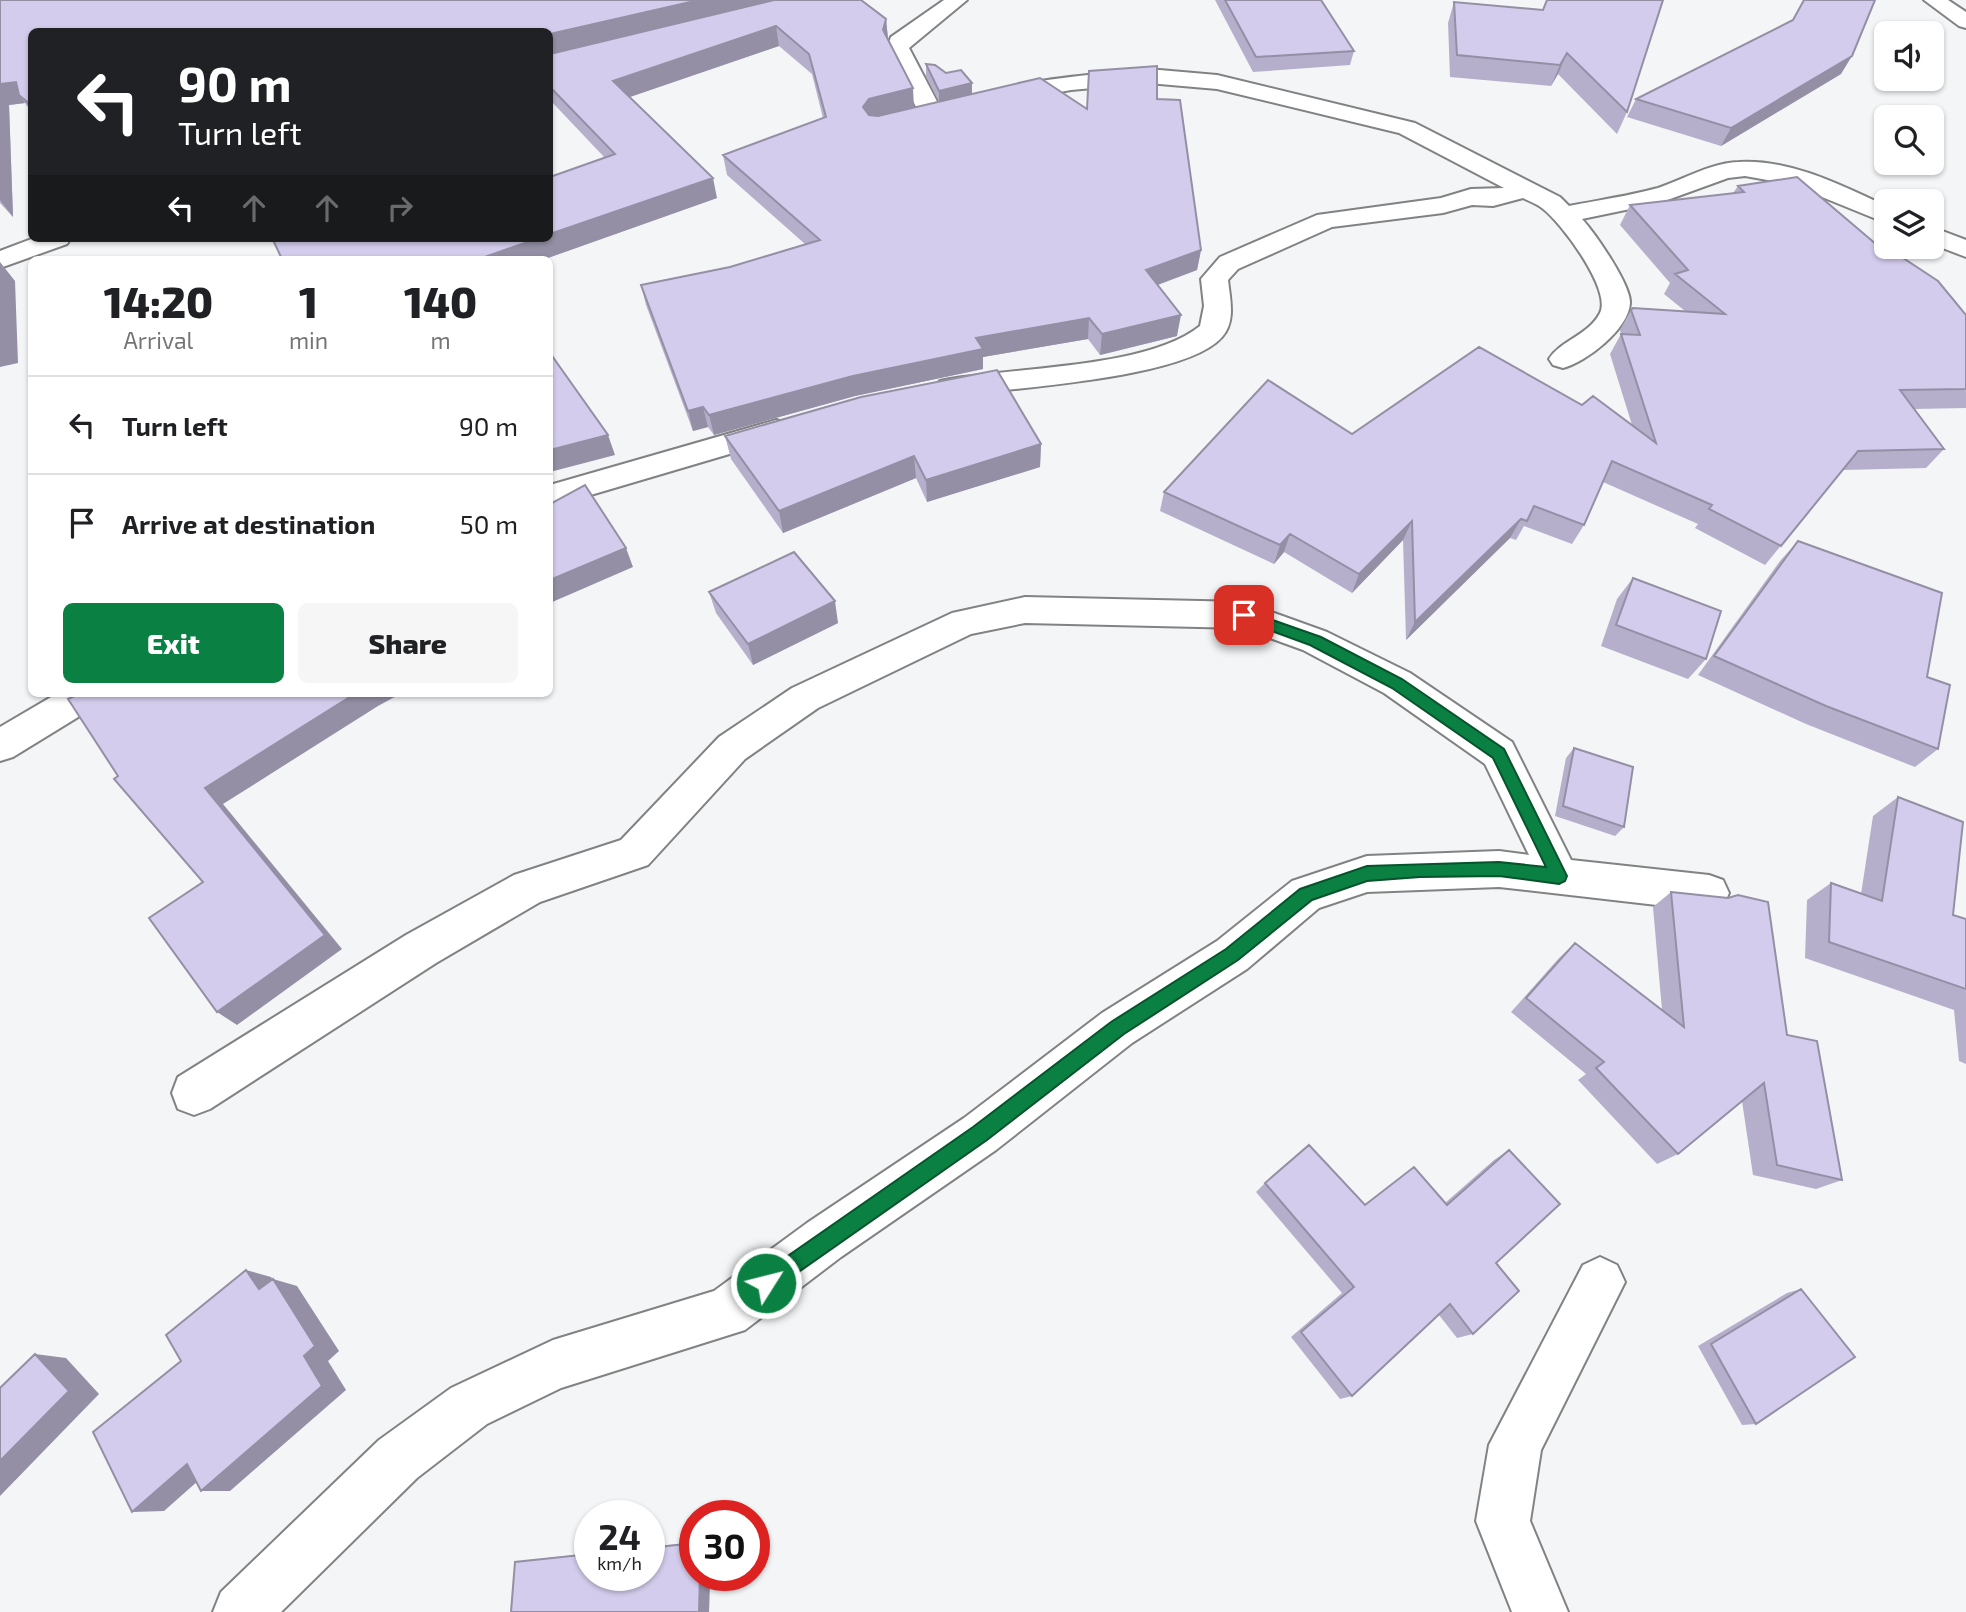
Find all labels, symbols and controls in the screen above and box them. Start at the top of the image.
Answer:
map controls [1874,21,1944,259]
button: sound [1874,21,1944,91]
text: 90 m [178,53,292,112]
icon: left [63,56,154,147]
button: search [1874,105,1944,175]
text: Turn left [178,113,302,151]
icon: left [162,189,200,227]
icon: ahead [235,189,273,227]
icon: ahead [308,189,346,227]
icon: right [381,189,419,227]
button: layers [1874,189,1944,259]
text: 14:20 [104,276,213,326]
text: 1 [299,276,318,326]
text: 140 [404,276,477,326]
text: Arrival [123,326,193,354]
text: min [289,326,328,354]
text: m [430,326,451,354]
icon: left [63,406,101,444]
text: Turn left [122,410,228,441]
text: 90 m [459,410,518,441]
icon: arrive [63,504,101,542]
text: Arrive at destination [122,508,375,539]
text: 50 m [460,508,518,539]
pin [1214,585,1274,645]
icon: arrive [1225,596,1263,634]
button: Exit [63,603,284,683]
button: Share [298,603,518,683]
position arrow [729,1246,803,1320]
speed limit sign: 30 [679,1500,770,1591]
text: 24 [598,1515,641,1557]
text: km/h [597,1552,642,1574]

